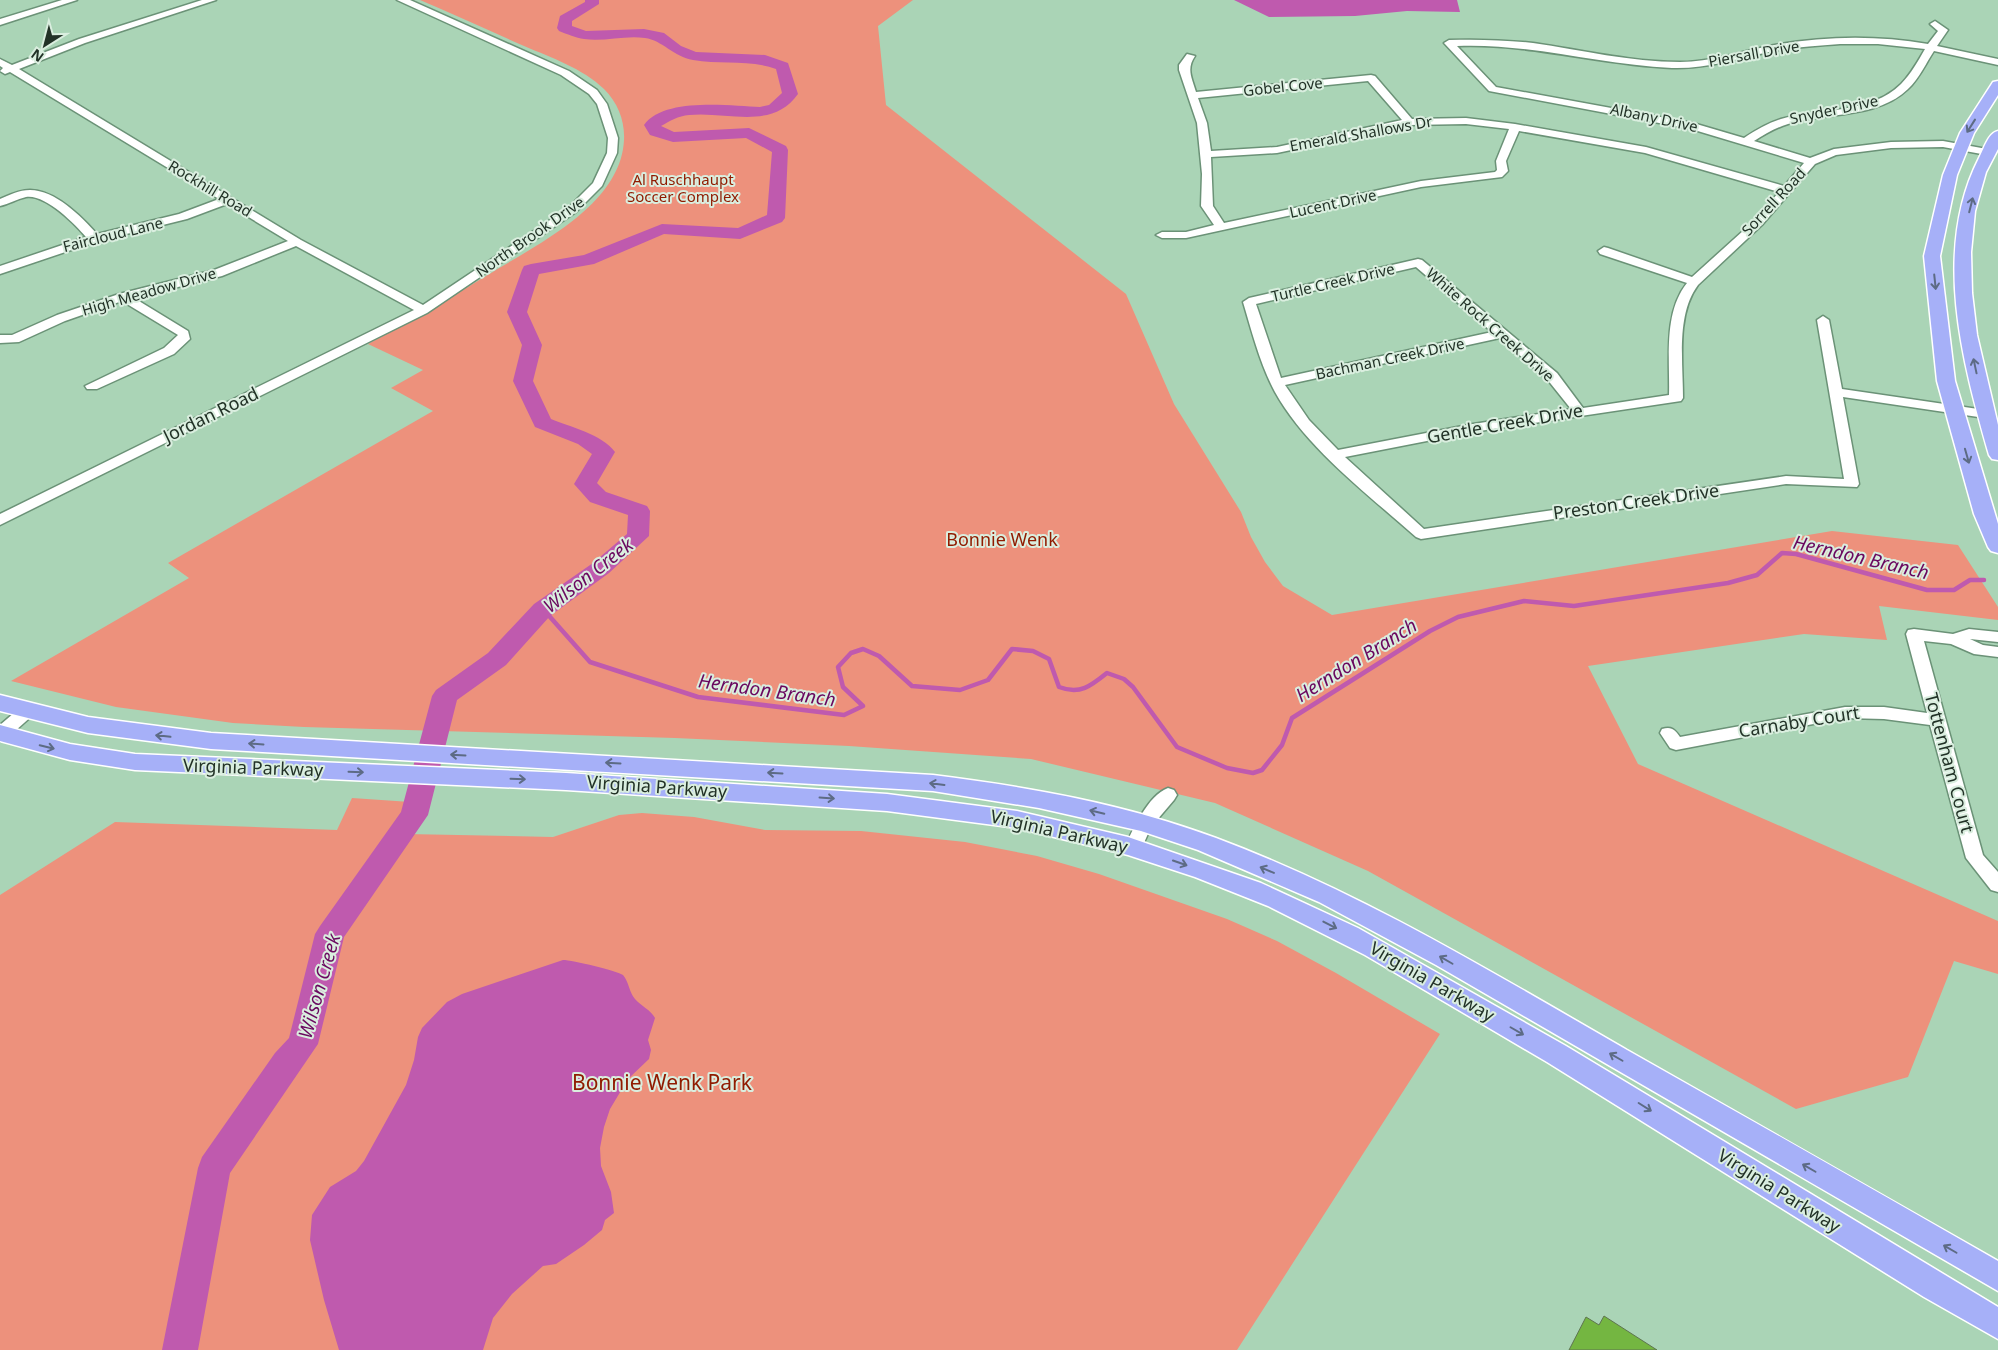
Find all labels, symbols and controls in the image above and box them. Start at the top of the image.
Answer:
north arrow [20,20,70,70]
street label: Piersall Drive [1707,35,1801,71]
text: N [27,45,47,67]
street label: Gobel Cove [1242,72,1324,100]
street label: Snyder Drive [1788,90,1880,128]
street label: Albany Drive [1609,98,1700,136]
street label: Emerald Shallows Dr [1288,111,1434,155]
one-way arrow [1966,119,1977,133]
street label: Rockhill Road [165,155,256,221]
street label: Sorrell Road [1737,163,1810,239]
park label: Al Ruschhaupt Soccer Complex [627,169,739,206]
street label: Lucent Drive [1287,184,1378,222]
street label: North Brook Drive [471,191,588,281]
one-way arrow [1966,198,1976,214]
street label: Faircloud Lane [61,212,165,256]
street label: Turtle Creek Drive [1269,258,1396,306]
street label: High Meadow Drive [79,262,218,320]
street label: White Rock Creek Drive [1422,263,1559,385]
one-way arrow [1930,273,1940,289]
street label: Bachman Creek Drive [1314,332,1466,384]
one-way arrow [1970,358,1979,374]
street label: Jordan Road [157,381,262,448]
street label: Gentle Creek Drive [1425,397,1585,449]
one-way arrow [1962,447,1972,463]
street label: Preston Creek Drive [1551,477,1720,525]
park label: Bonnie Wenk [946,527,1058,551]
water label: Herndon Branch [1791,529,1931,585]
water label: Wilson Creek [538,531,639,618]
water label: Herndon Branch [1290,612,1422,708]
water label: Herndon Branch [697,667,837,713]
street label: Tottenham Court [1920,690,1980,836]
street label: Carnaby Court [1737,700,1861,742]
one-way arrow [155,731,171,741]
one-way arrow [248,739,264,749]
one-way arrow [38,743,54,752]
one-way arrow [450,750,466,759]
street label: Virginia Parkway [182,753,324,781]
one-way arrow [605,759,621,768]
one-way arrow [347,767,363,777]
one-way arrow [767,768,783,777]
street label: Virginia Parkway [586,769,729,803]
one-way arrow [510,774,526,784]
one-way arrow [929,778,945,788]
one-way arrow [819,794,835,803]
street label: Virginia Parkway [988,804,1131,859]
one-way arrow [1089,807,1105,816]
one-way arrow [1171,859,1187,868]
one-way arrow [1260,864,1275,873]
one-way arrow [1322,920,1337,930]
water label: Wilson Creek [292,930,346,1041]
street label: Virginia Parkway [1366,936,1500,1027]
one-way arrow [1440,954,1454,964]
one-way arrow [1509,1026,1524,1036]
one-way arrow [1609,1052,1624,1061]
park label: Bonnie Wenk Park [572,1068,753,1096]
one-way arrow [1638,1102,1652,1112]
street label: Virginia Parkway [1714,1143,1846,1238]
one-way arrow [1801,1163,1816,1173]
one-way arrow [1942,1244,1957,1254]

